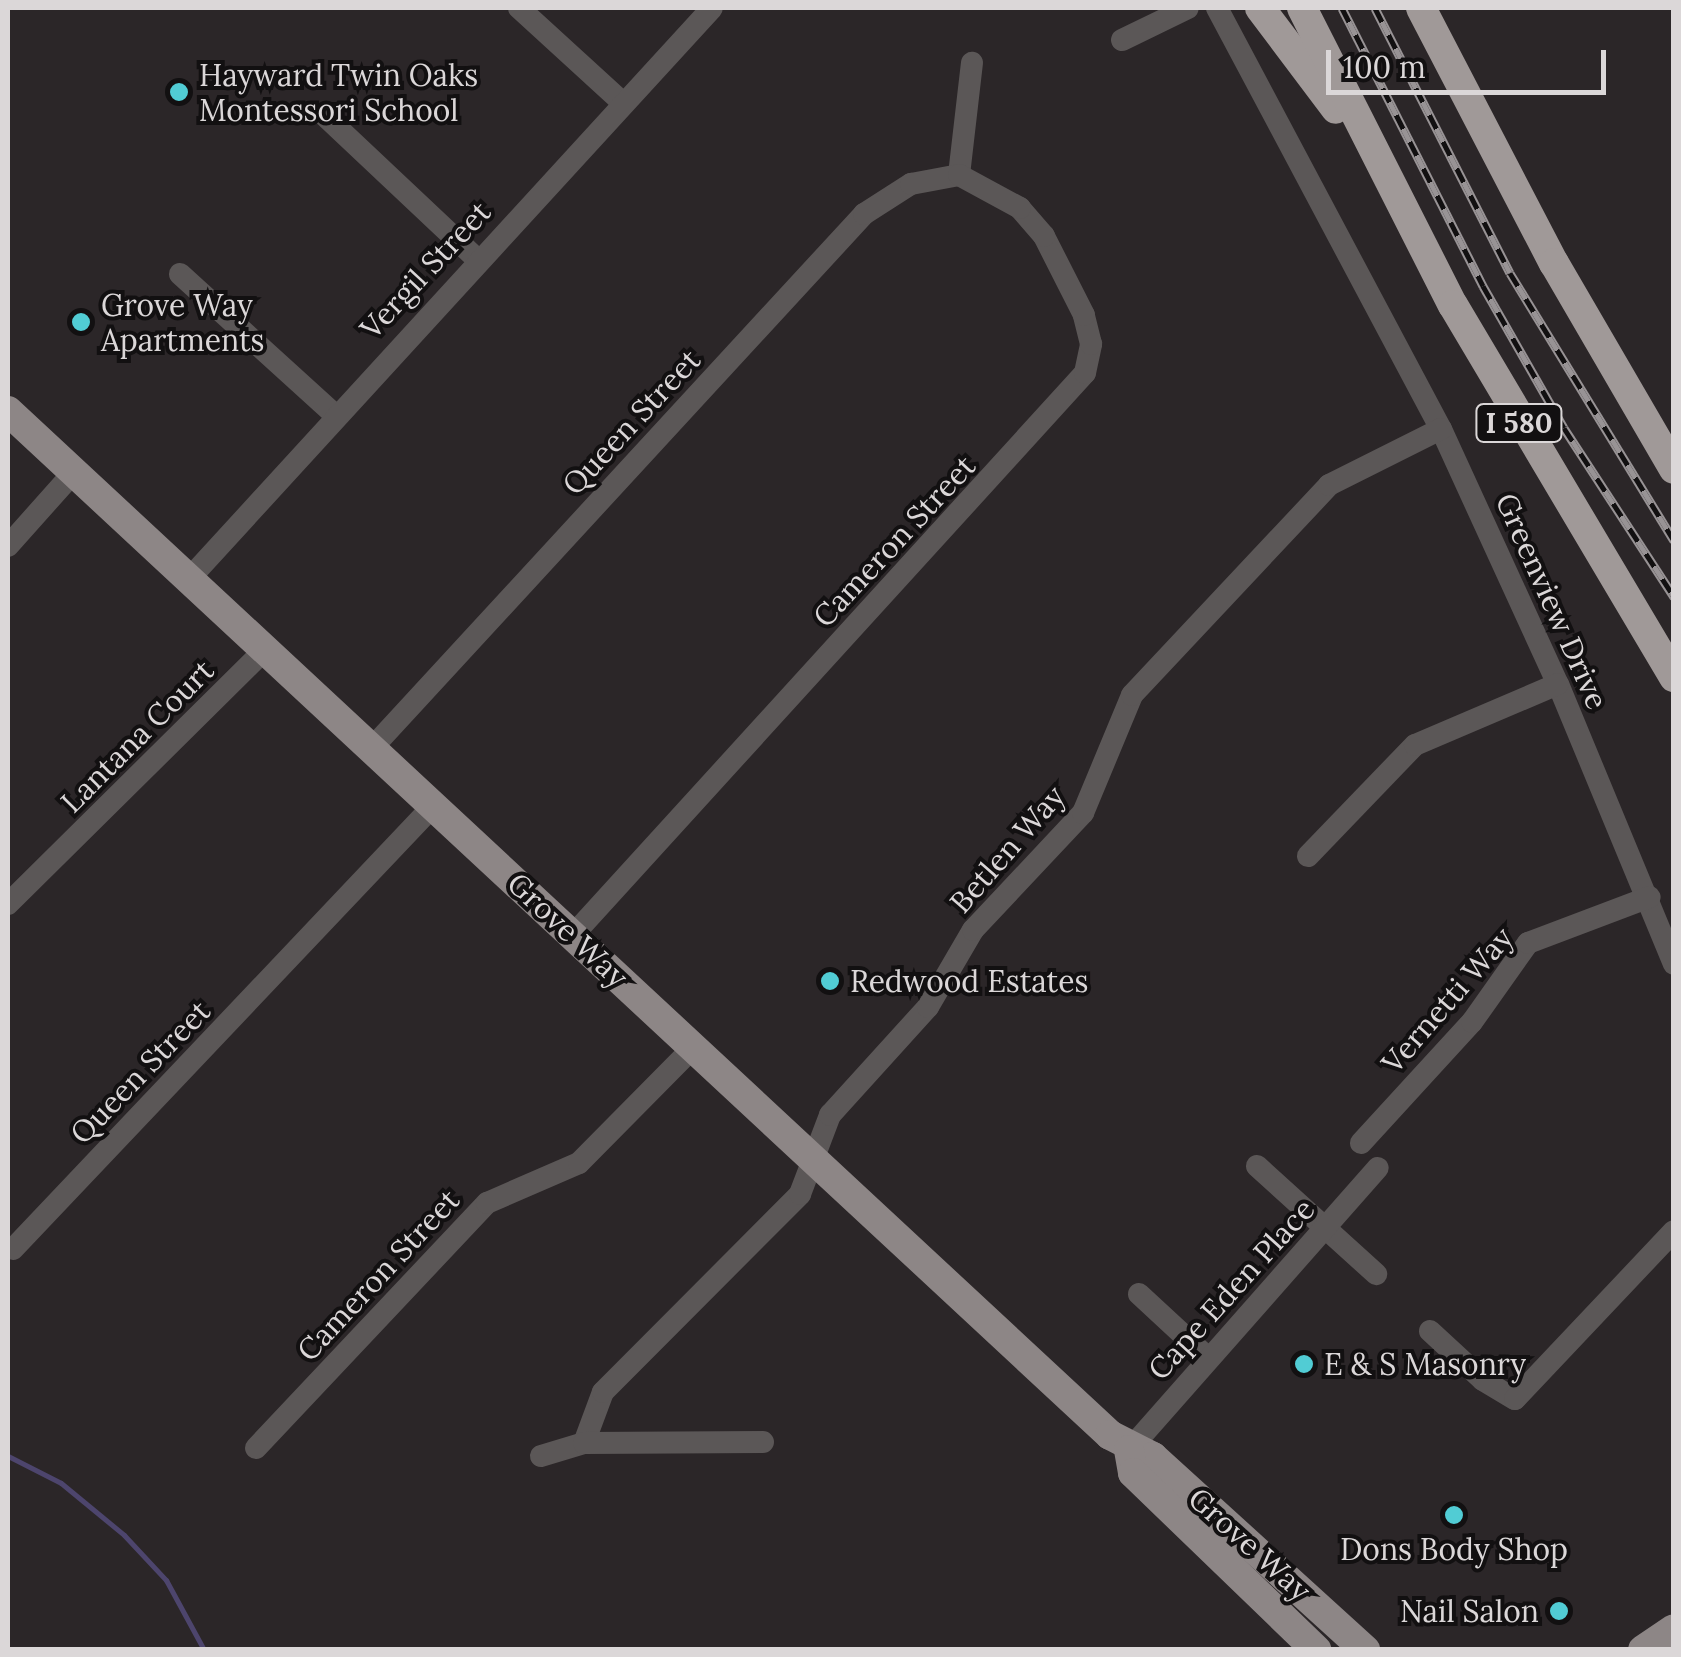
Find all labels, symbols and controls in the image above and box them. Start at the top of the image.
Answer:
scale bar [1331,30,1611,92]
text: 100 m [1343,48,1426,86]
place label: Hayward Twin Oaks Montessori School [199,57,478,128]
marker: Hayward Twin Oaks Montessori School [168,81,190,103]
street label: Vergil Street [352,194,498,346]
place label: Grove Way Apartments [101,287,264,358]
marker: Grove Way Apartments [70,311,92,333]
street label: Queen Street [555,342,707,502]
road number: I 580 [1474,400,1564,446]
street label: Cameron Street [805,448,983,634]
street label: Greenview Drive [1488,488,1616,714]
street label: Lantana Court [53,652,221,820]
street label: Betlen Way [942,778,1072,920]
street label: Grove Way [500,865,636,995]
street label: Vernetti Way [1374,920,1520,1080]
place label: Redwood Estates [850,963,1088,999]
marker: Redwood Estates [819,970,841,992]
street label: Queen Street [63,993,217,1151]
street label: Cameron Street [289,1182,467,1368]
street label: Cape Eden Place [1140,1191,1322,1387]
place label: E & S Masonry [1324,1346,1526,1382]
marker: E & S Masonry [1293,1353,1315,1375]
street label: Grove Way [1182,1480,1318,1608]
marker: Dons Body Shop [1443,1504,1465,1526]
place label: Dons Body Shop [1340,1531,1568,1567]
place label: Nail Salon [1400,1593,1539,1629]
marker: Nail Salon [1548,1600,1570,1622]

